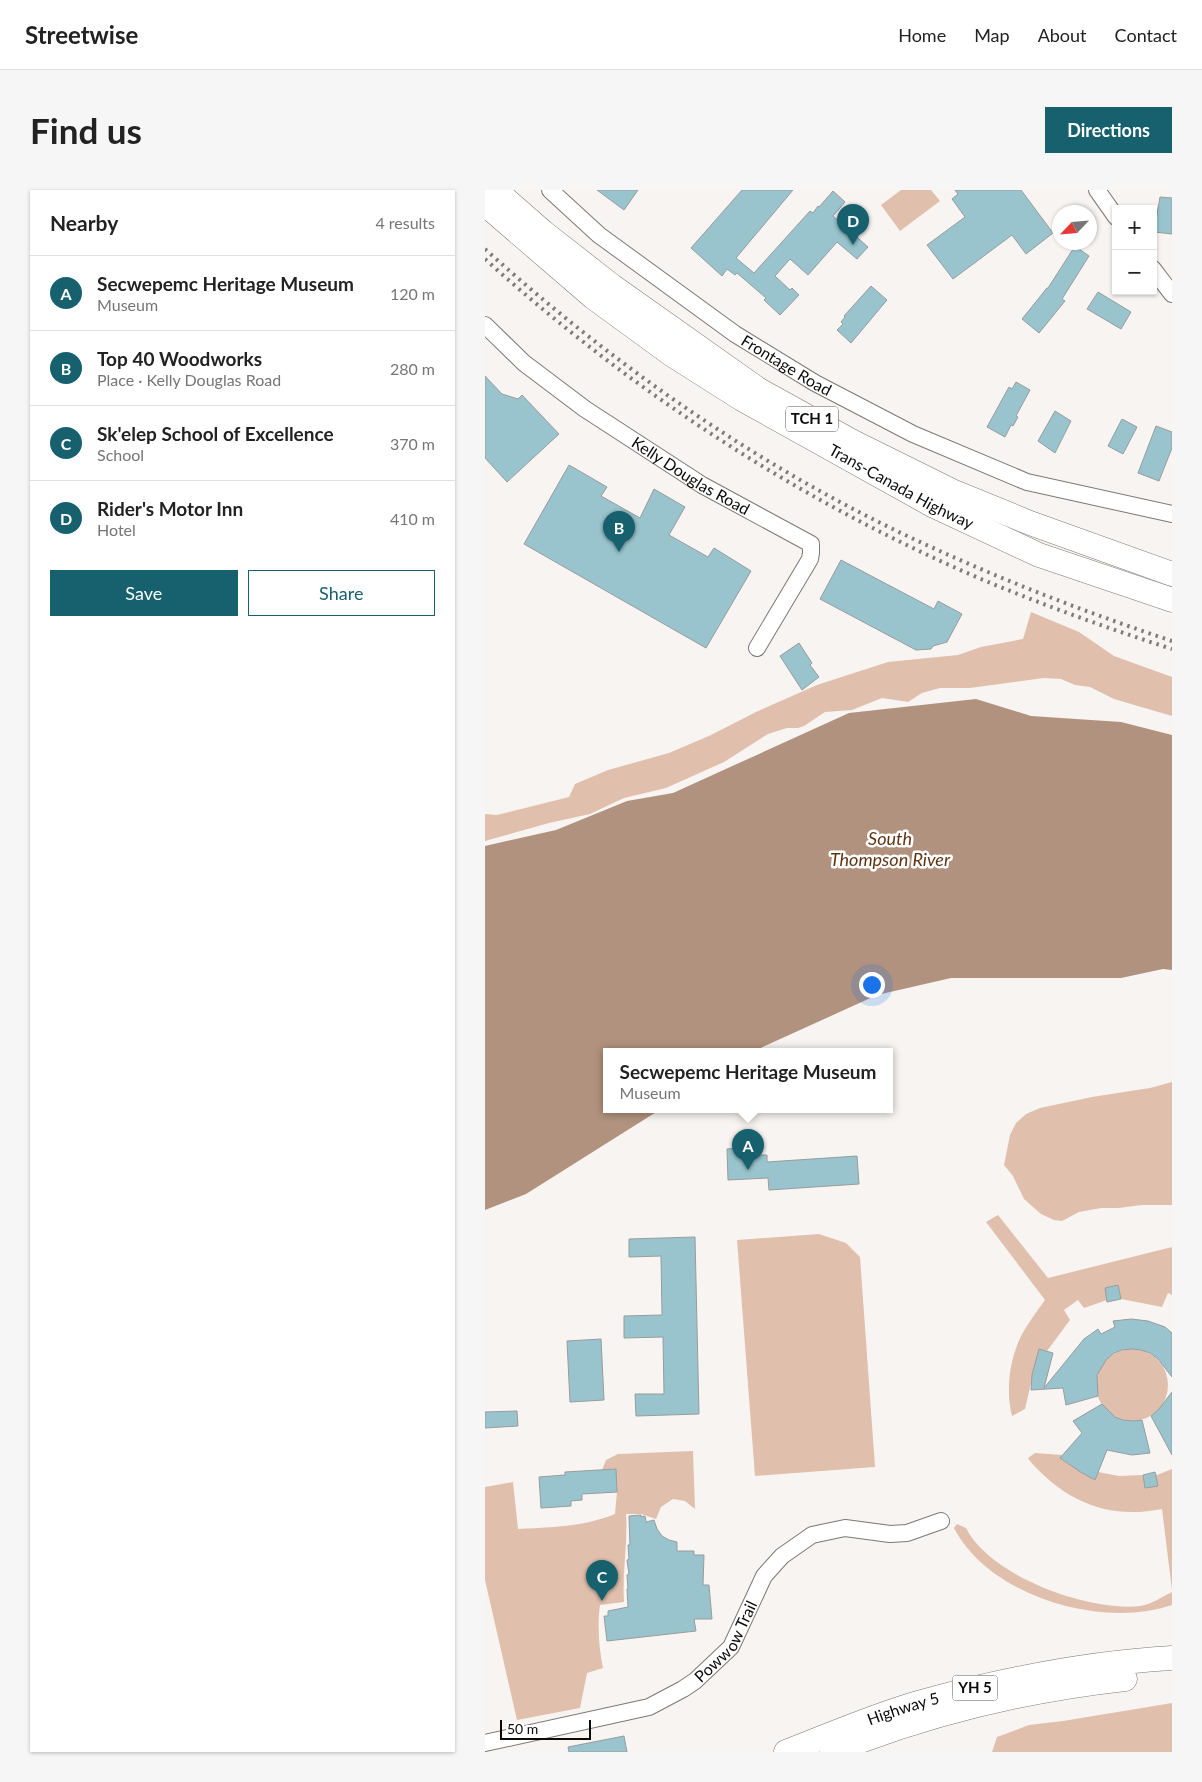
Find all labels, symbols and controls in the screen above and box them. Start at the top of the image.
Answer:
text: Streetwise [25,20,138,49]
text: Home [898,24,946,46]
text: Map [974,24,1010,46]
text: About [1038,24,1087,46]
text: Contact [1115,24,1177,46]
button: Directions [1045,107,1172,153]
text: Find us [30,109,142,151]
pin: D [837,204,869,245]
north arrow [1052,205,1097,250]
map controls [1112,205,1157,295]
button: + [1112,205,1157,250]
text: Nearby [50,210,118,235]
text: 4 results [375,213,435,232]
button: − [1112,250,1157,295]
text: Secwepemc Heritage Museum [97,272,354,295]
text: A [60,284,72,303]
text: 120 m [390,284,435,303]
text: Museum [97,295,158,314]
street label: Frontage Road [738,330,835,399]
text: Top 40 Woodworks [97,347,262,370]
text: B [61,359,71,378]
text: 280 m [390,359,435,378]
text: Place · Kelly Douglas Road [97,370,281,389]
road number: TCH 1 [786,406,838,432]
text: Sk'elep School of Excellence [97,422,334,445]
street label: Kelly Douglas Road [629,432,753,518]
text: C [61,434,71,453]
text: 370 m [390,434,435,453]
street label: Trans-Canada Highway [826,439,978,533]
text: School [97,445,144,464]
text: Rider's Motor Inn [97,497,243,520]
text: D [60,509,72,528]
text: 410 m [390,509,435,528]
pin: B [603,511,635,552]
text: Hotel [97,520,136,539]
button: Save [50,570,238,616]
button: Share [248,570,435,616]
water label: South Thompson River [830,827,951,870]
your location [859,972,885,998]
popup [603,1048,893,1113]
text: Secwepemc Heritage Museum [620,1060,876,1083]
text: Museum [620,1083,681,1102]
pin: A [732,1129,764,1170]
pin: C [586,1560,618,1601]
street label: Powwow Trail [690,1597,760,1686]
road number: YH 5 [953,1676,997,1700]
street label: Highway 5 [864,1688,941,1728]
scale bar [500,1717,591,1740]
text: 50 m [507,1720,538,1737]

